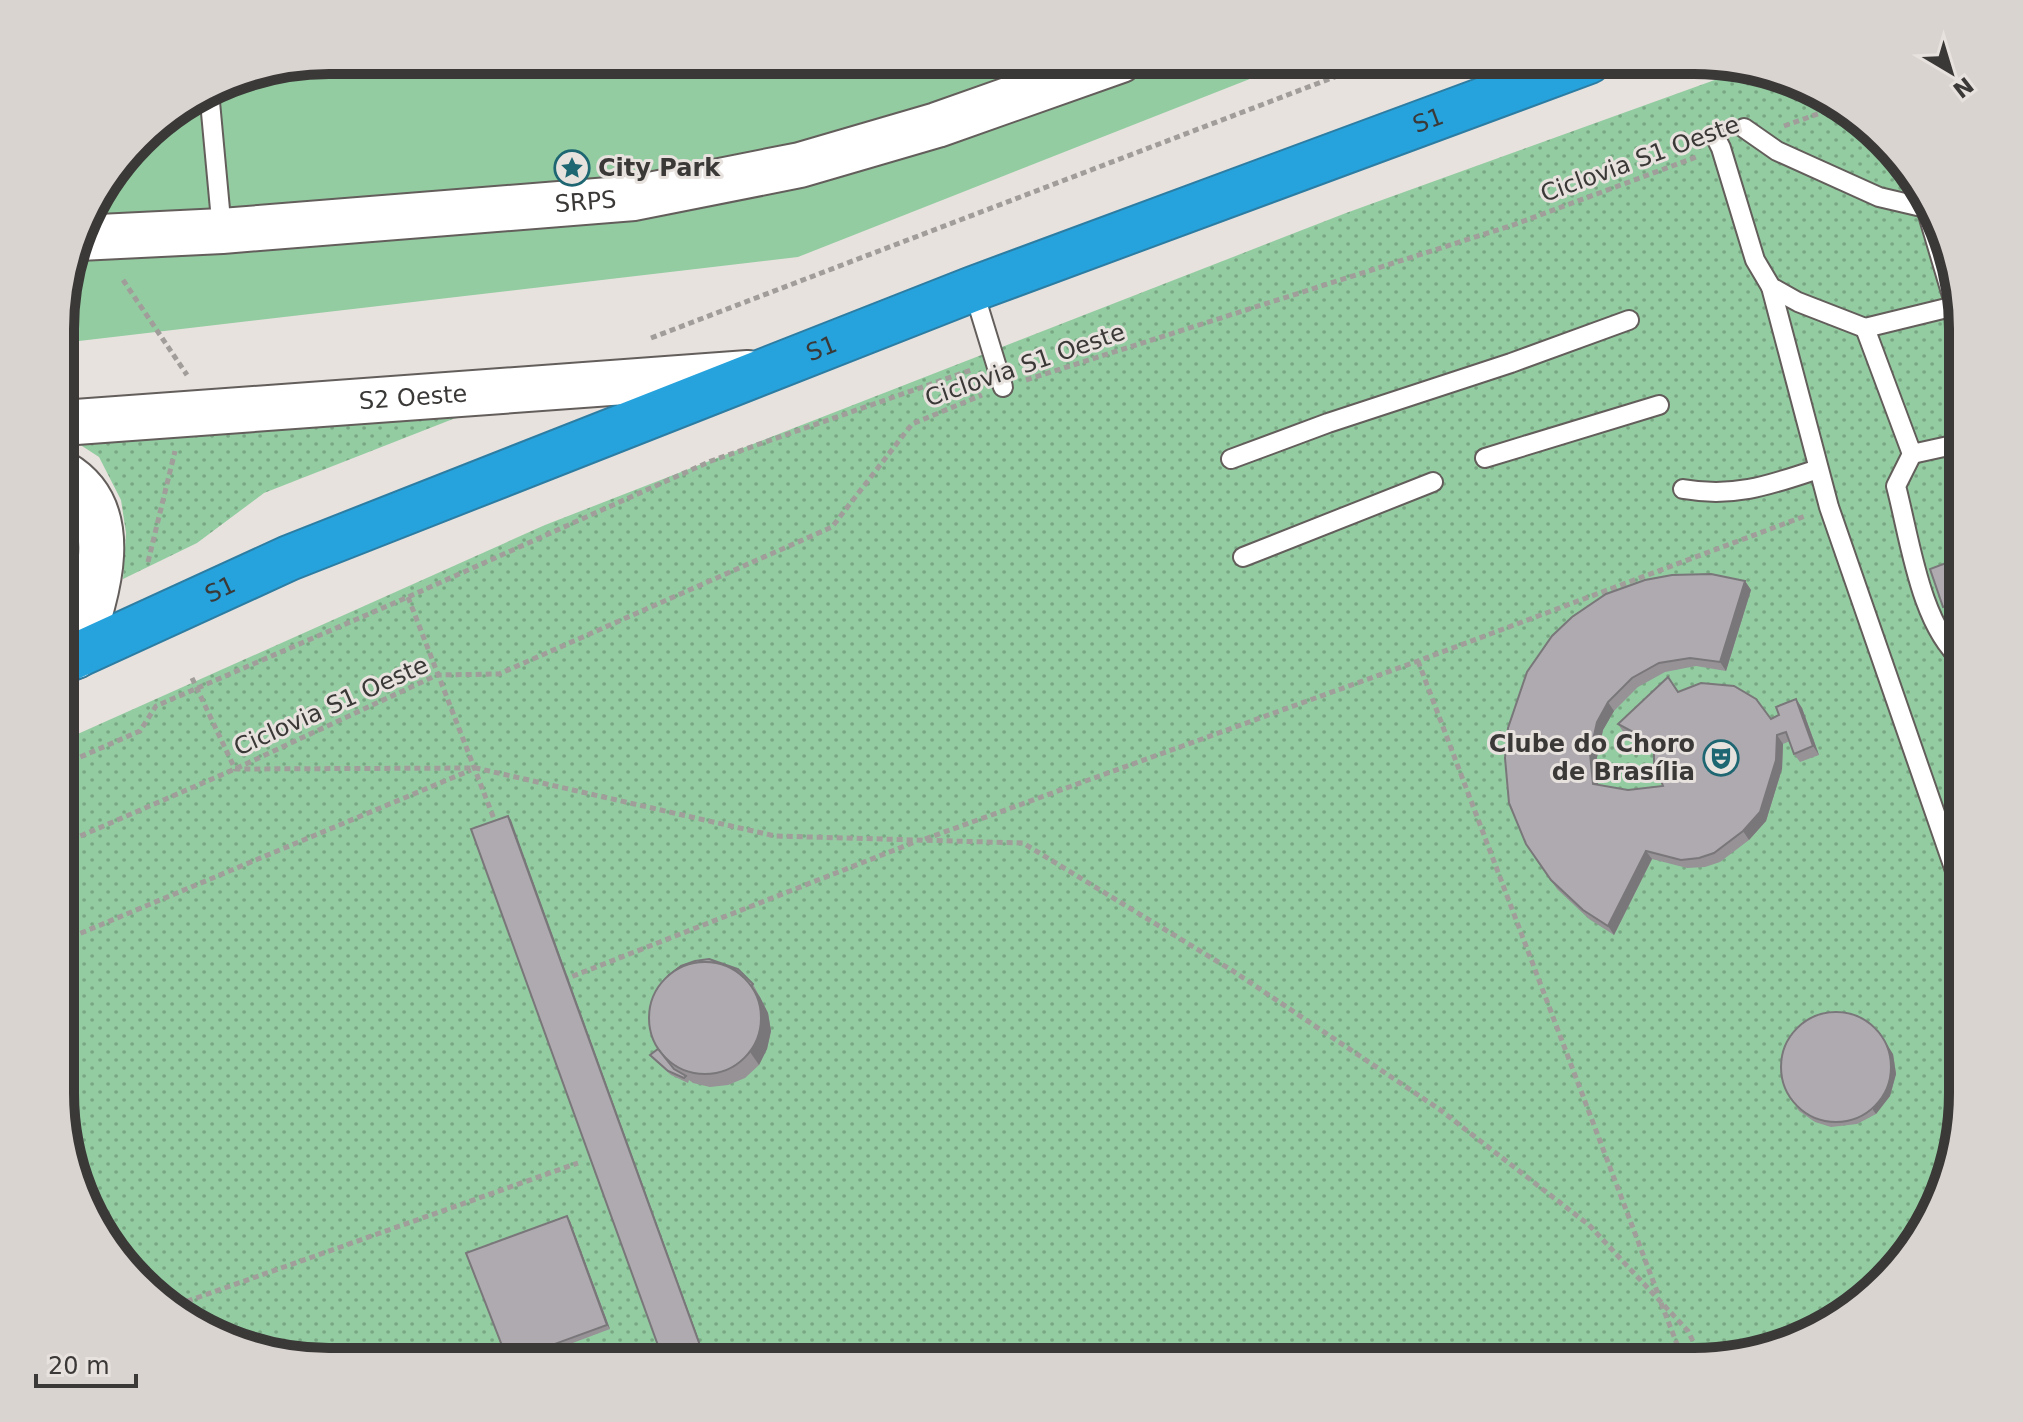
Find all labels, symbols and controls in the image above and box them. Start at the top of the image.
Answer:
north arrow [1911,32,1991,112]
text: N [1948,72,1978,103]
street label: S1 [1409,102,1447,139]
street label: Ciclovia S1 Oeste [1537,110,1743,208]
place icon: City Park [553,149,591,187]
place label: City Park [598,154,721,182]
street label: SRPS [554,185,618,218]
street label: Ciclovia S1 Oeste [921,318,1129,412]
street label: S1 [802,330,841,367]
street label: S2 Oeste [358,380,468,415]
street label: S1 [200,570,240,609]
street label: Ciclovia S1 Oeste [230,651,432,761]
place label: Clube do Choro de Brasília [1489,730,1695,786]
theatre icon: Clube do Choro de Brasília [1702,739,1740,777]
scale bar [36,1338,136,1388]
text: 20 m [48,1352,110,1380]

